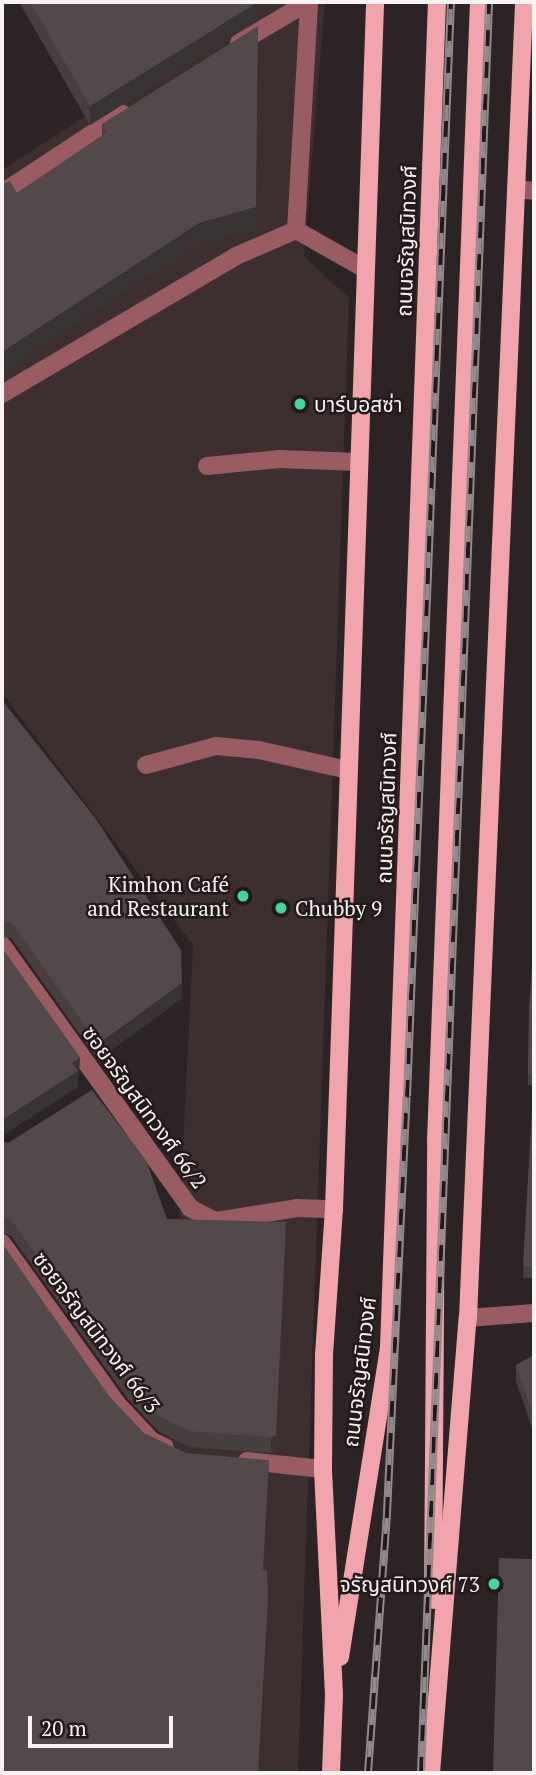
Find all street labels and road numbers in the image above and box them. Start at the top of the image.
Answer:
street label: ถนนจรัญสนิทวงศ์ [391,165,421,317]
street label: ถนนจรัญสนิทวงศ์ [371,732,401,884]
street label: ซอยจรัญสนิทวงศ์ 66/2 [77,1021,213,1193]
street label: ซอยจรัญสนิทวงศ์ 66/3 [28,1247,166,1417]
street label: ถนนจรัญสนิทวงศ์ [337,1295,381,1449]

